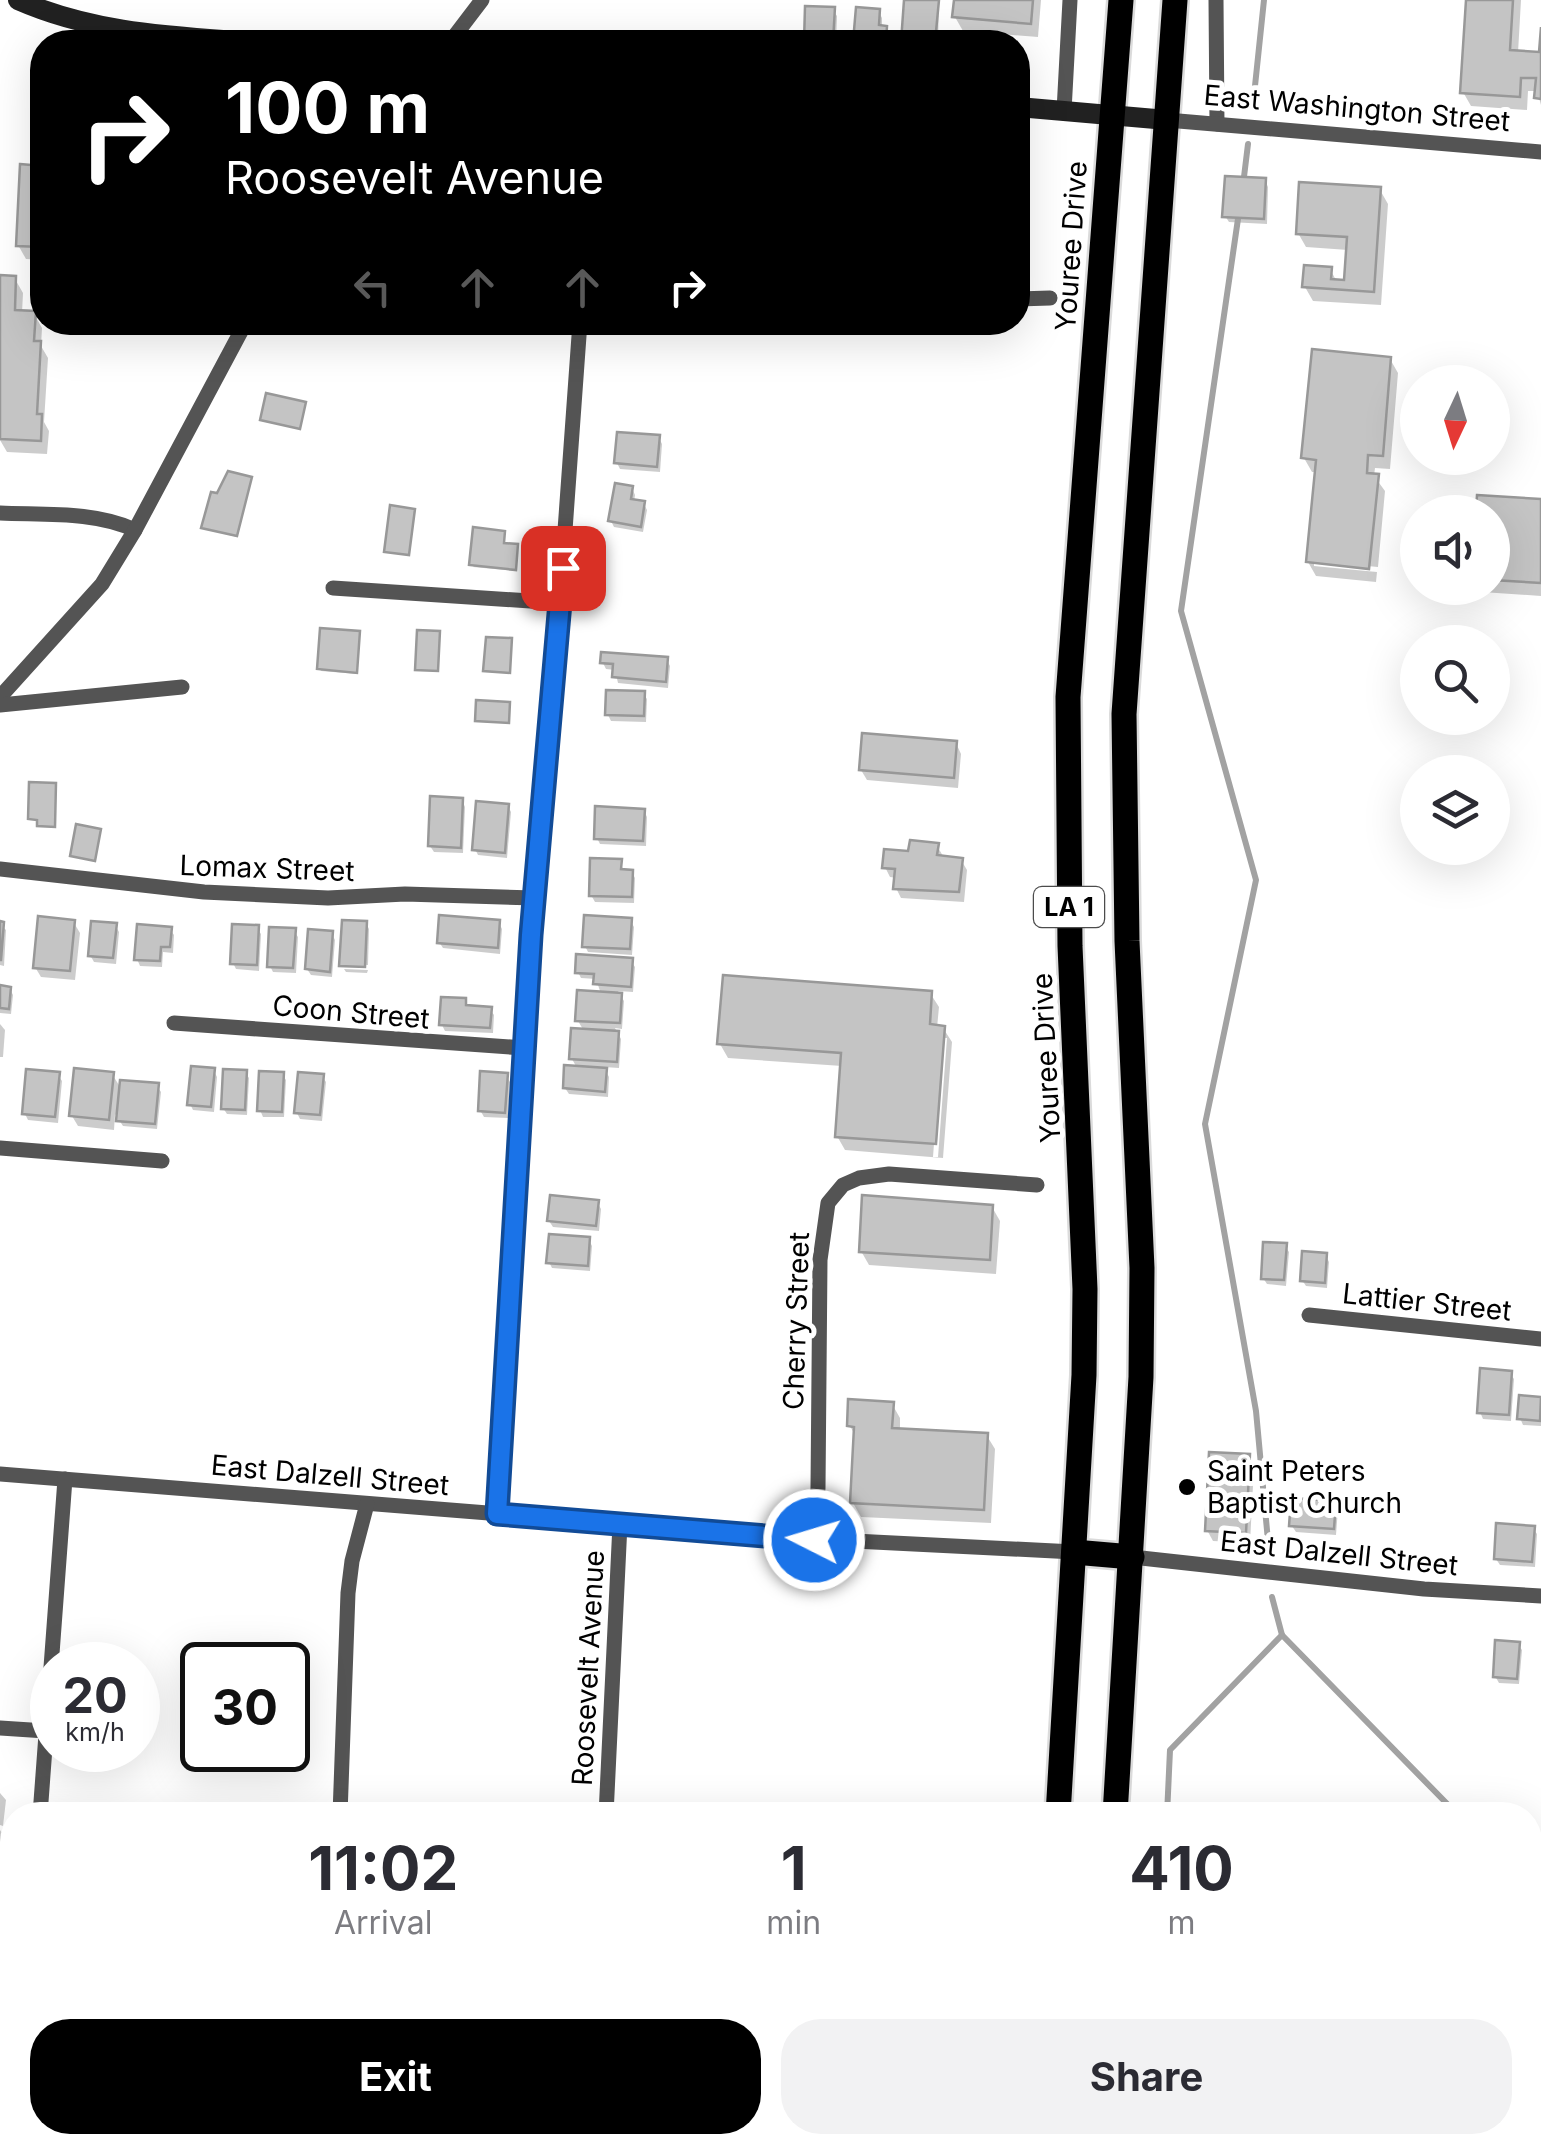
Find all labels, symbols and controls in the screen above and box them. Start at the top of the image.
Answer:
text: 100 m [225,65,430,150]
icon: right [60,70,190,200]
street label: East Washington Street [1203,78,1511,138]
text: Roosevelt Avenue [225,150,604,205]
street label: Youree Drive [1048,160,1094,332]
icon: left [345,260,400,315]
icon: ahead [450,260,505,315]
icon: ahead [555,260,610,315]
icon: right [660,260,715,315]
north arrow [1400,365,1510,475]
map controls [1400,365,1510,865]
button: sound [1400,495,1510,605]
pin [521,526,606,611]
icon: arrive [536,541,591,596]
button: search [1400,625,1510,735]
button: layers [1400,755,1510,865]
street label: Lomax Street [179,848,355,888]
road number: LA 1 [1034,887,1104,927]
street label: Youree Drive [1025,972,1067,1144]
street label: Coon Street [271,988,431,1036]
street label: Cherry Street [776,1231,816,1411]
street label: Lattier Street [1341,1276,1513,1328]
street label: East Dalzell Street [210,1448,450,1502]
place label: Saint Peters Baptist Church [1207,1454,1402,1520]
marker: Saint Peters Baptist Church [1176,1476,1198,1498]
position arrow [762,1488,866,1592]
street label: East Dalzell Street [1218,1524,1460,1582]
street label: Roosevelt Avenue [565,1549,611,1787]
speed limit sign: 30 [180,1642,310,1772]
text: 20 [62,1665,128,1725]
text: km/h [65,1717,125,1747]
text: 11:02 [308,1832,458,1904]
text: 1 [781,1832,807,1904]
text: 410 [1129,1832,1234,1904]
text: Arrival [334,1903,432,1942]
text: min [766,1903,821,1942]
text: m [1167,1903,1196,1942]
button: Exit [30,2019,761,2134]
button: Share [781,2019,1512,2134]

